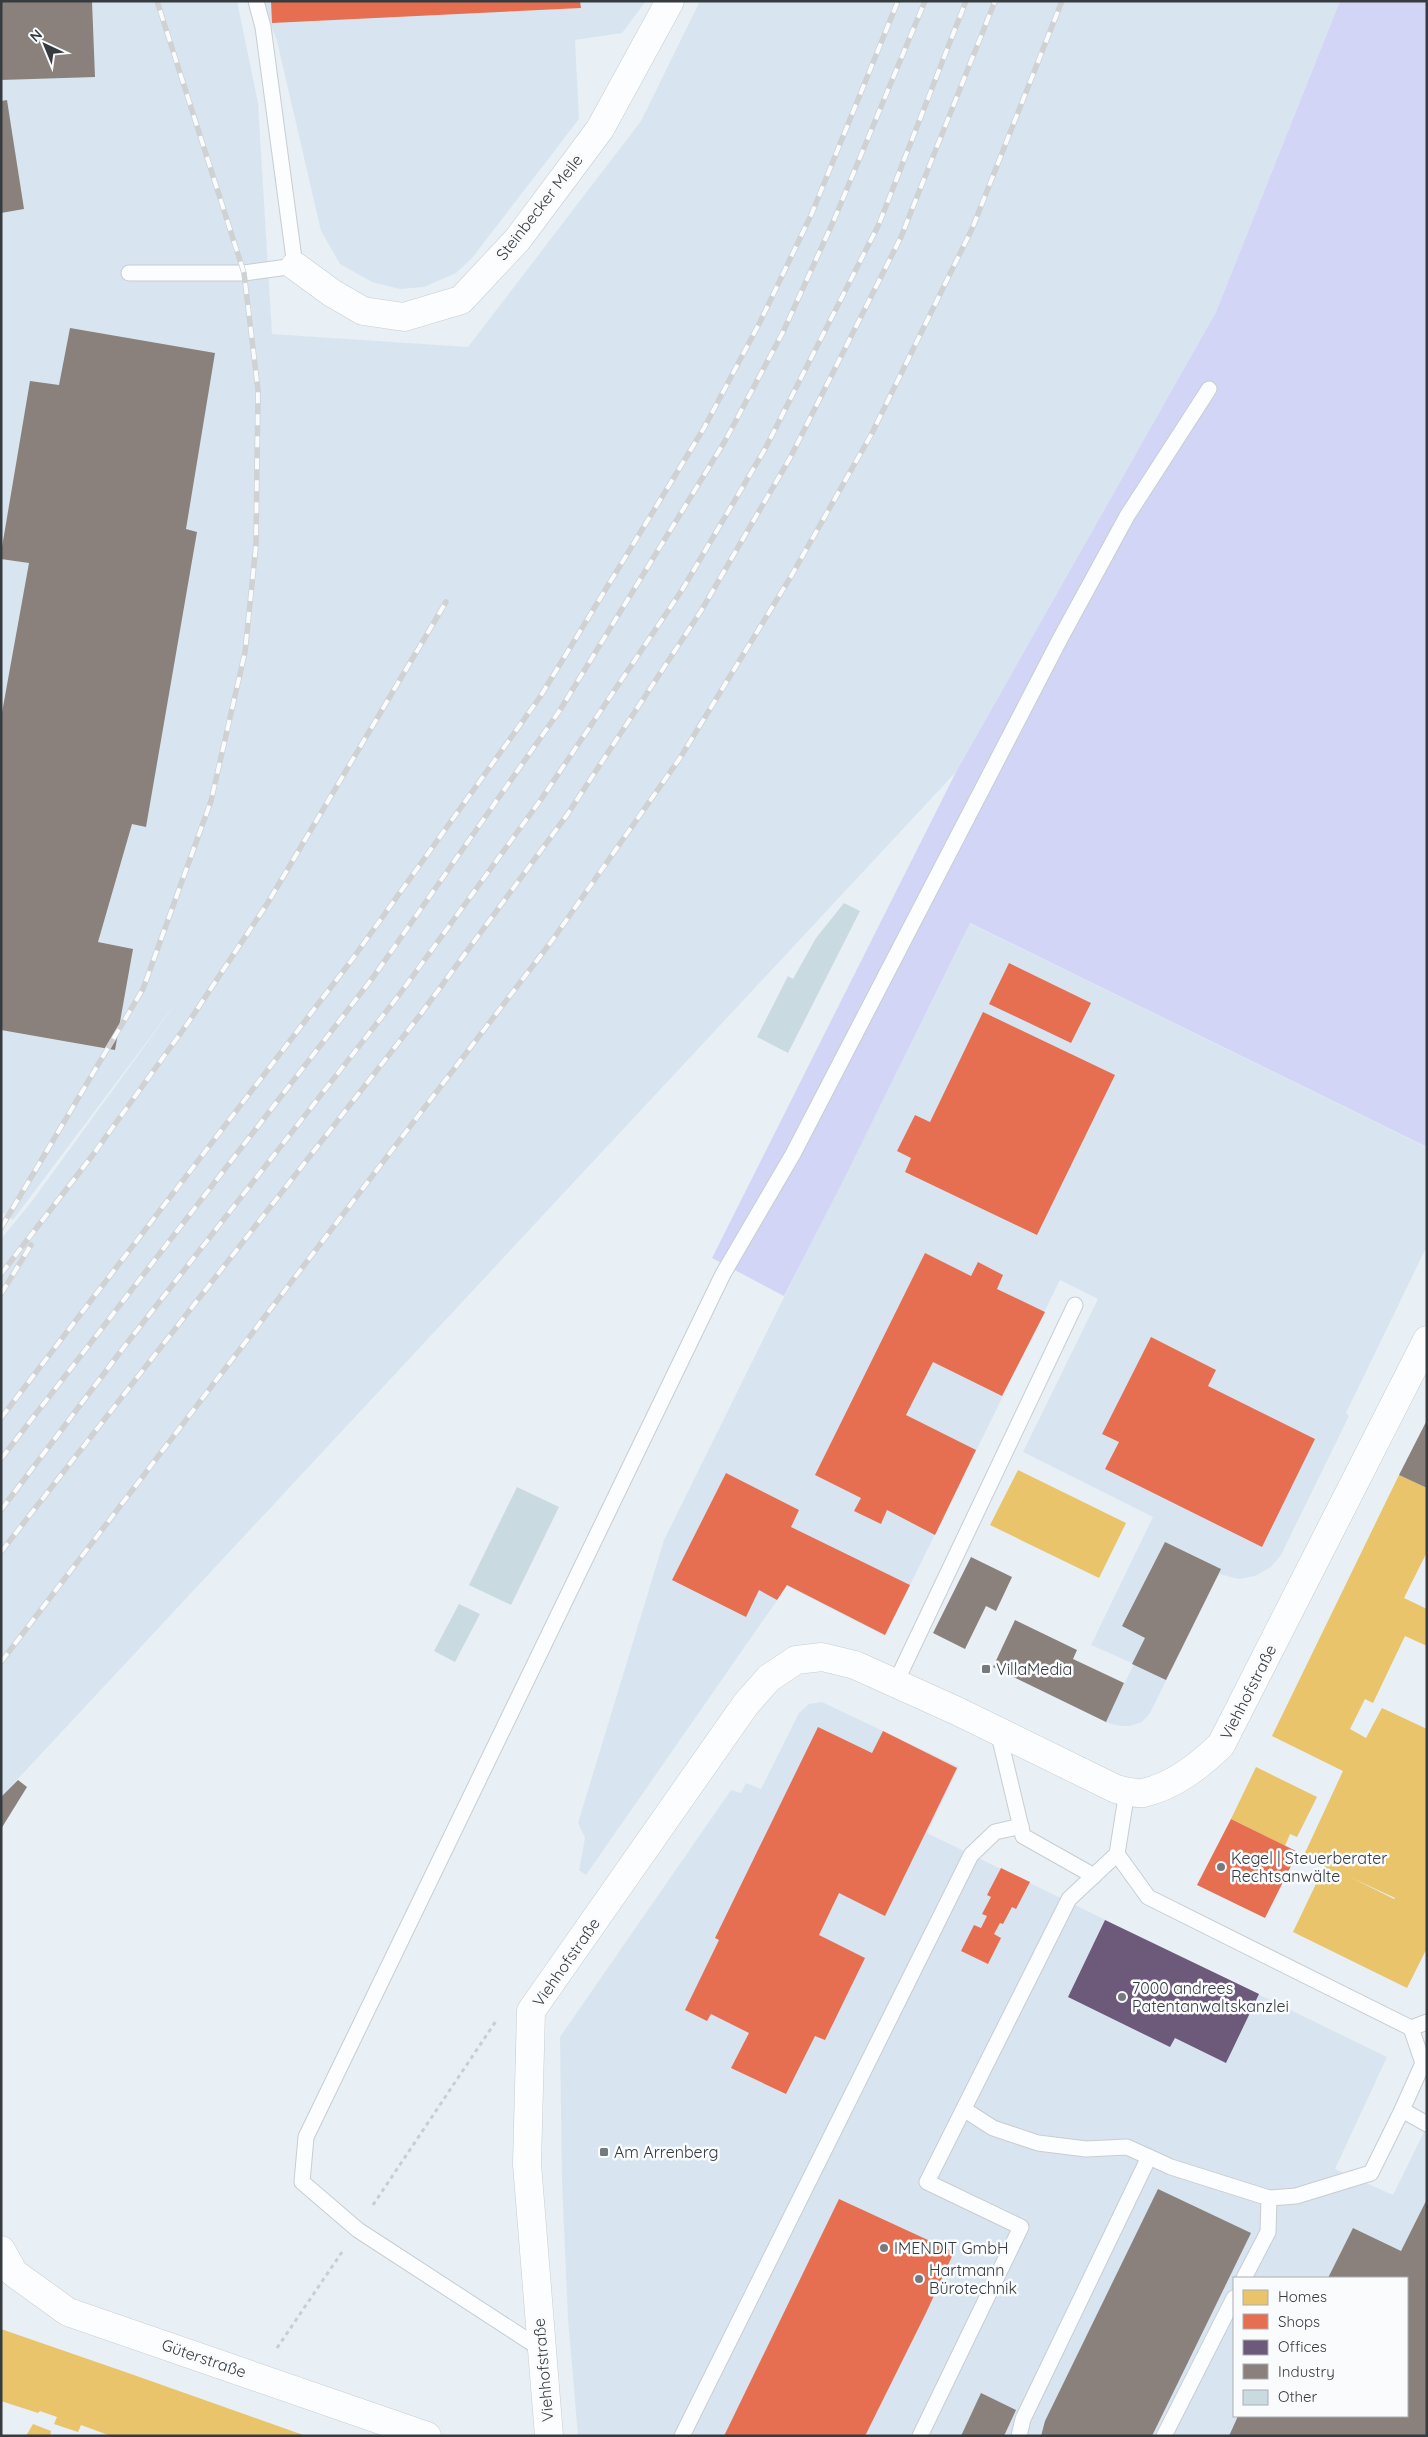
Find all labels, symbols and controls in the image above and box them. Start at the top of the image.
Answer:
north arrow [20,20,70,70]
text: N [26,26,46,46]
street label: Steinbecker Meile [491,150,587,264]
street label: Viehhofstraße [1215,1641,1281,1743]
place label: VillaMedia [996,1659,1072,1679]
marker: VillaMedia [980,1663,992,1675]
place label: Kegel | Steuerberater Rechtsanwälte [1231,1848,1387,1886]
marker: Kegel | Steuerberater Rechtsanwälte [1215,1861,1227,1873]
street label: Viehhofstraße [528,1914,604,2010]
place label: 7000 andrees Patentanwaltskanzlei [1132,1978,1289,2016]
marker: 7000 andrees Patentanwaltskanzlei [1116,1991,1128,2003]
place label: Am Arrenberg [614,2142,719,2162]
marker: Am Arrenberg [598,2146,610,2158]
place label: IMENDIT GmbH [894,2238,1008,2258]
marker: IMENDIT GmbH [878,2242,890,2254]
place label: Hartmann Bürotechnik [929,2260,1017,2298]
marker: Hartmann Bürotechnik [913,2273,925,2285]
legend [1233,2277,1408,2417]
text: Homes [1278,2287,1327,2306]
text: Shops [1278,2312,1320,2331]
street label: Viehhofstraße [529,2317,557,2423]
street label: Güterstraße [159,2334,249,2382]
text: Offices [1278,2337,1327,2356]
text: Industry [1278,2362,1335,2381]
text: Other [1278,2387,1318,2406]

